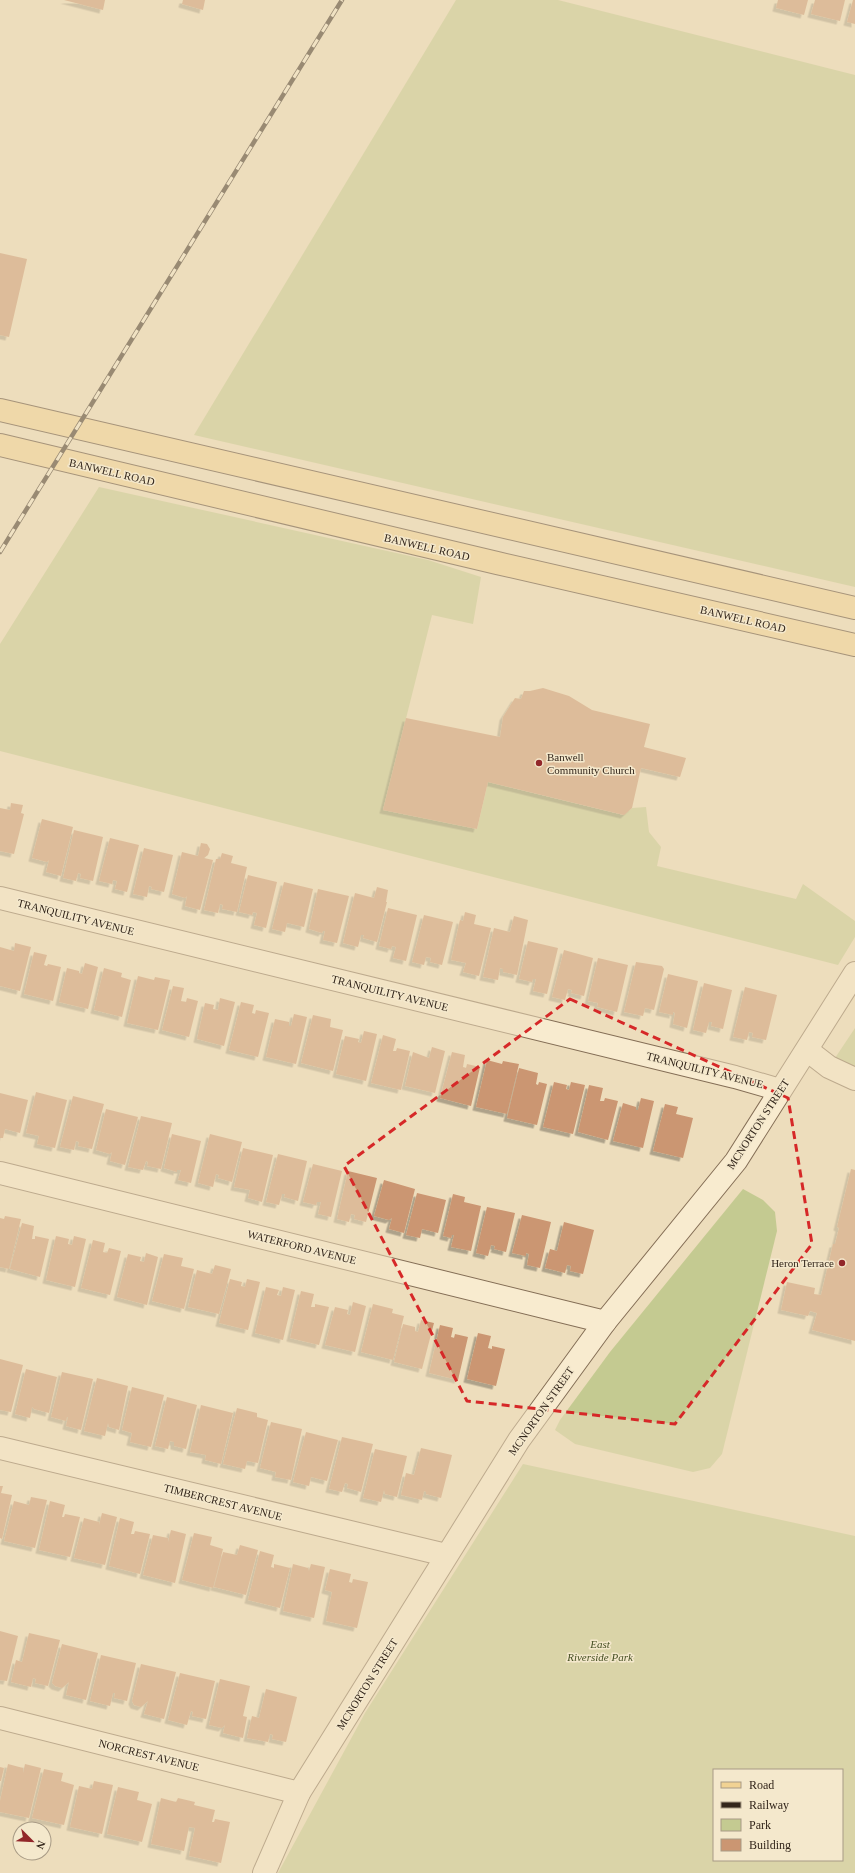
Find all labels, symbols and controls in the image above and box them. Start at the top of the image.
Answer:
street label: BANWELL ROAD [68,456,156,488]
street label: BANWELL ROAD [383,531,471,563]
street label: BANWELL ROAD [699,603,787,635]
place label: Banwell Community Church [547,751,635,776]
marker: Banwell Community Church [534,758,544,768]
street label: TRANQUILITY AVENUE [16,897,136,937]
street label: TRANQUILITY AVENUE [330,973,450,1013]
street label: TRANQUILITY AVENUE [645,1050,765,1090]
street label: MCNORTON STREET [724,1076,792,1171]
street label: WATERFORD AVENUE [246,1228,358,1266]
place label: Heron Terrace [771,1257,834,1269]
marker: Heron Terrace [837,1258,847,1268]
street label: MCNORTON STREET [506,1364,576,1458]
street label: TIMBERCREST AVENUE [163,1481,284,1523]
street label: MCNORTON STREET [334,1636,400,1732]
park label: East Riverside Park [566,1638,634,1663]
street label: NORCREST AVENUE [97,1737,201,1773]
legend [713,1769,843,1861]
text: Road [749,1778,774,1792]
text: Railway [749,1798,789,1812]
text: Park [749,1818,771,1832]
north arrow [12,1821,52,1861]
text: Building [749,1838,791,1852]
text: N [34,1839,48,1851]

